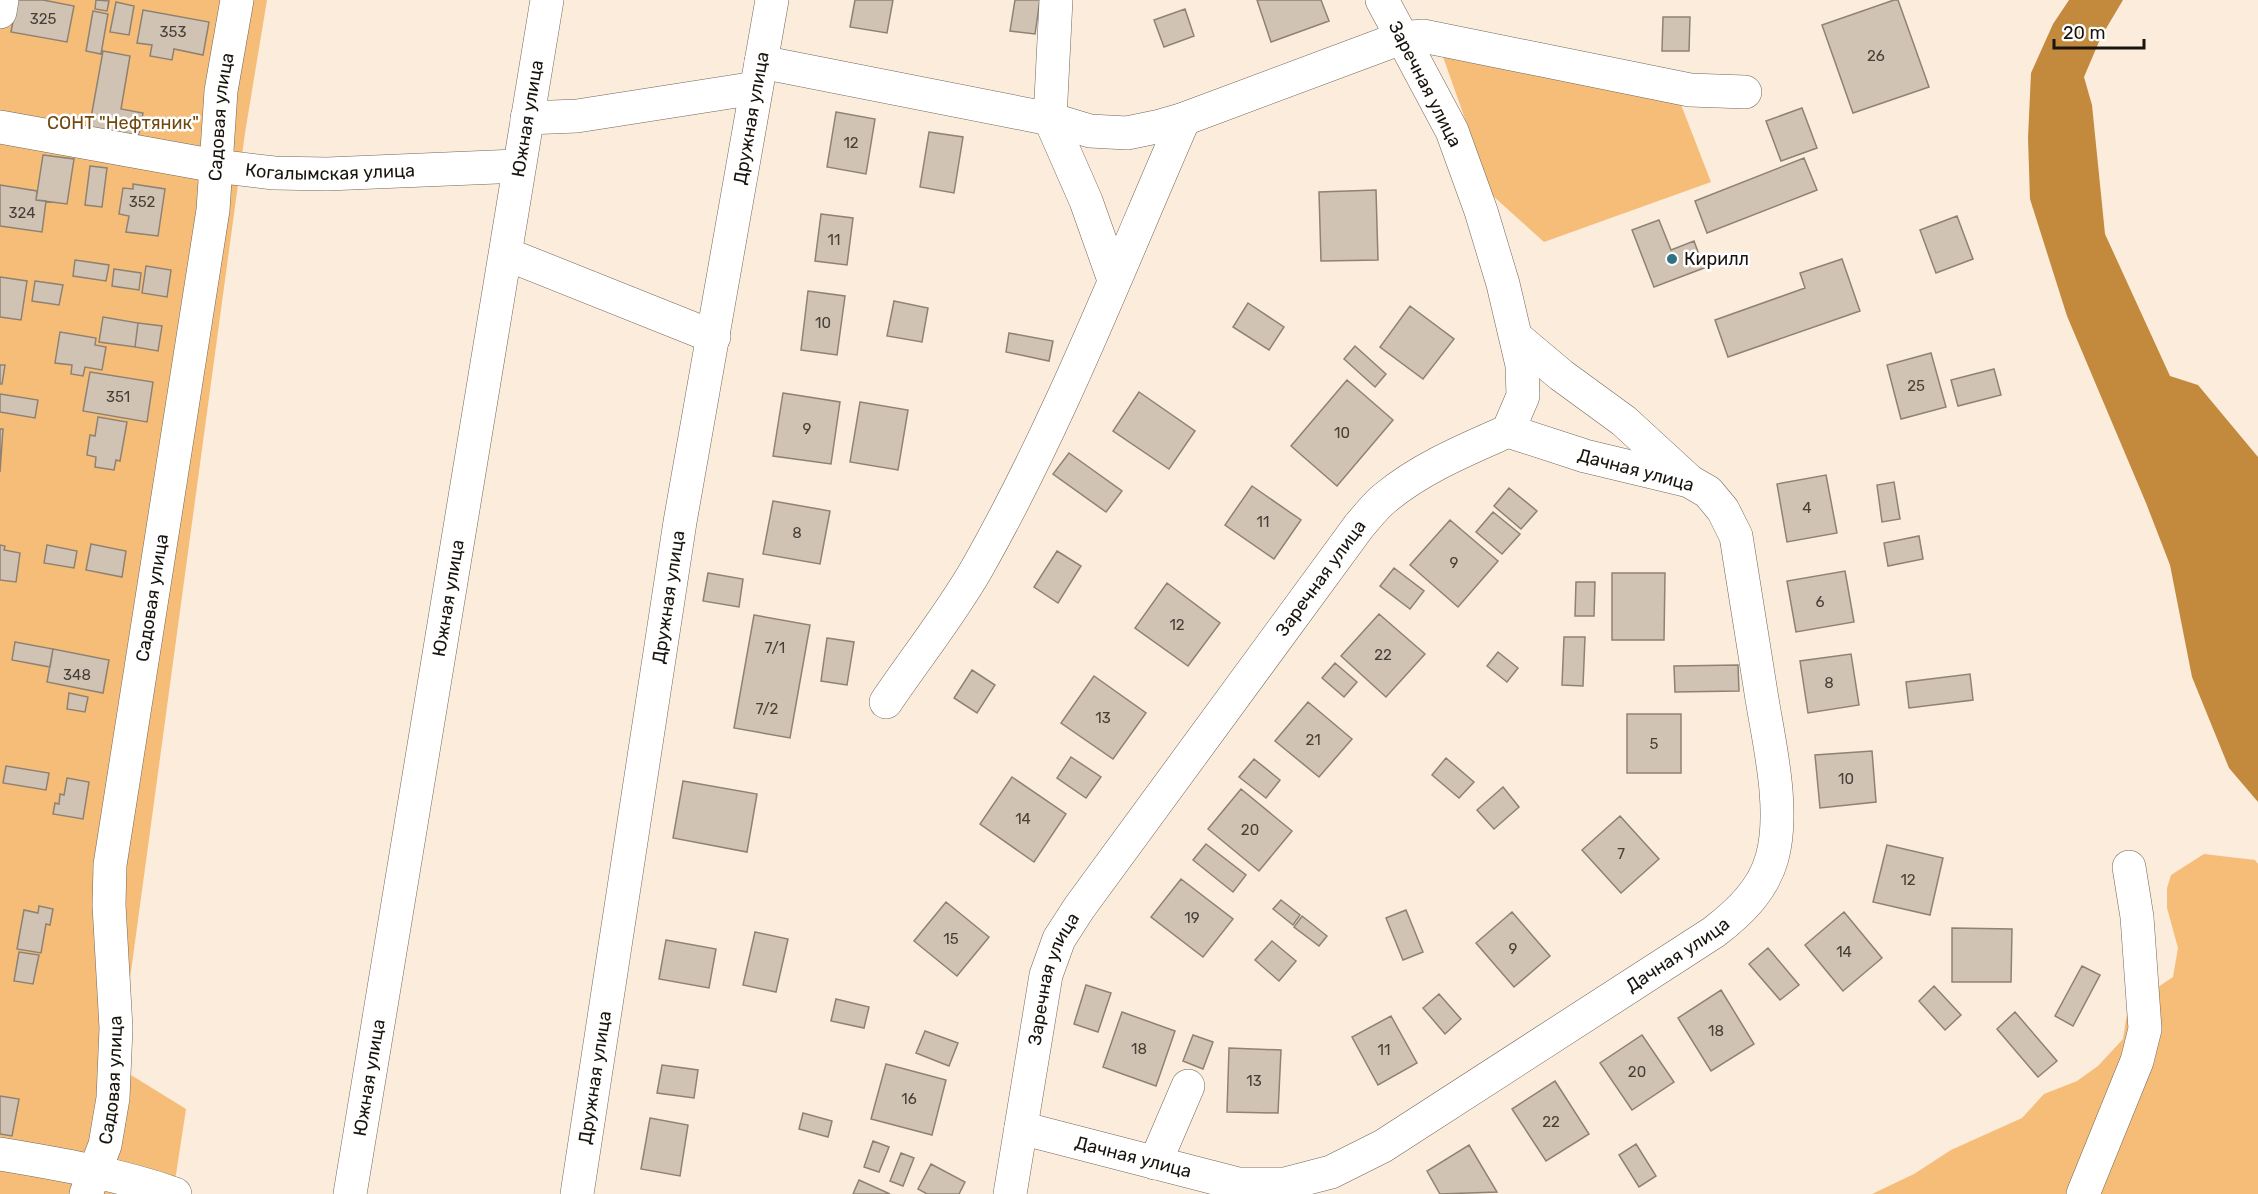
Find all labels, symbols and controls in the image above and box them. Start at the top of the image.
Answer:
house number: 325 [30,10,56,28]
scale bar [2054,12,2144,50]
street label: Заречная улица [1384,17,1466,151]
text: 20 m [2063,22,2105,44]
house number: 353 [160,23,186,41]
house number: 26 [1867,47,1885,65]
street label: Дружная улица [729,50,774,186]
street label: Садовая улица [204,51,239,182]
street label: Южная улица [507,58,548,179]
park label: СОНТ "Нефтяник" [47,112,199,134]
house number: 12 [843,134,859,152]
street label: Когалымская улица [244,159,415,185]
house number: 352 [129,193,156,211]
house number: 324 [9,204,36,222]
house number: 11 [828,231,840,249]
place label: Кирилл [1684,248,1749,270]
marker: Кирилл [1665,252,1679,266]
house number: 10 [815,314,831,332]
house number: 25 [1907,377,1925,395]
house number: 351 [106,388,130,406]
house number: 9 [803,420,812,438]
house number: 10 [1334,424,1350,442]
street label: Дачная улица [1575,444,1697,496]
house number: 4 [1802,499,1812,517]
house number: 11 [1257,513,1269,531]
street label: Заречная улица [1271,516,1371,641]
house number: 8 [792,524,802,542]
street label: Дружная улица [647,529,690,665]
street label: Садовая улица [131,532,173,663]
street label: Южная улица [428,538,469,658]
house number: 9 [1450,554,1459,572]
house number: 6 [1815,593,1825,611]
house number: 12 [1169,616,1185,634]
house number: 7/1 [765,639,785,657]
house number: 22 [1374,646,1392,664]
house number: 348 [63,666,91,684]
house number: 8 [1824,674,1834,692]
house number: 7/2 [756,700,778,718]
house number: 13 [1095,709,1111,727]
house number: 21 [1305,731,1321,749]
house number: 5 [1650,735,1659,753]
house number: 10 [1838,770,1854,788]
house number: 14 [1015,810,1031,828]
house number: 20 [1241,821,1259,839]
house number: 7 [1617,845,1625,863]
house number: 12 [1900,871,1916,889]
street label: Заречная улица [1024,909,1084,1047]
house number: 19 [1184,909,1200,927]
street label: Дачная улица [1622,913,1734,997]
house number: 15 [943,930,959,948]
house number: 9 [1509,940,1518,958]
house number: 14 [1836,943,1852,961]
street label: Дружная улица [574,1009,616,1145]
street label: Садовая улица [94,1015,127,1146]
street label: Южная улица [349,1017,390,1138]
house number: 18 [1708,1022,1724,1040]
house number: 18 [1131,1040,1147,1058]
house number: 11 [1378,1041,1390,1059]
house number: 20 [1628,1063,1646,1081]
house number: 13 [1246,1072,1262,1090]
house number: 16 [901,1090,917,1108]
house number: 22 [1542,1113,1560,1131]
street label: Дачная улица [1073,1131,1194,1183]

